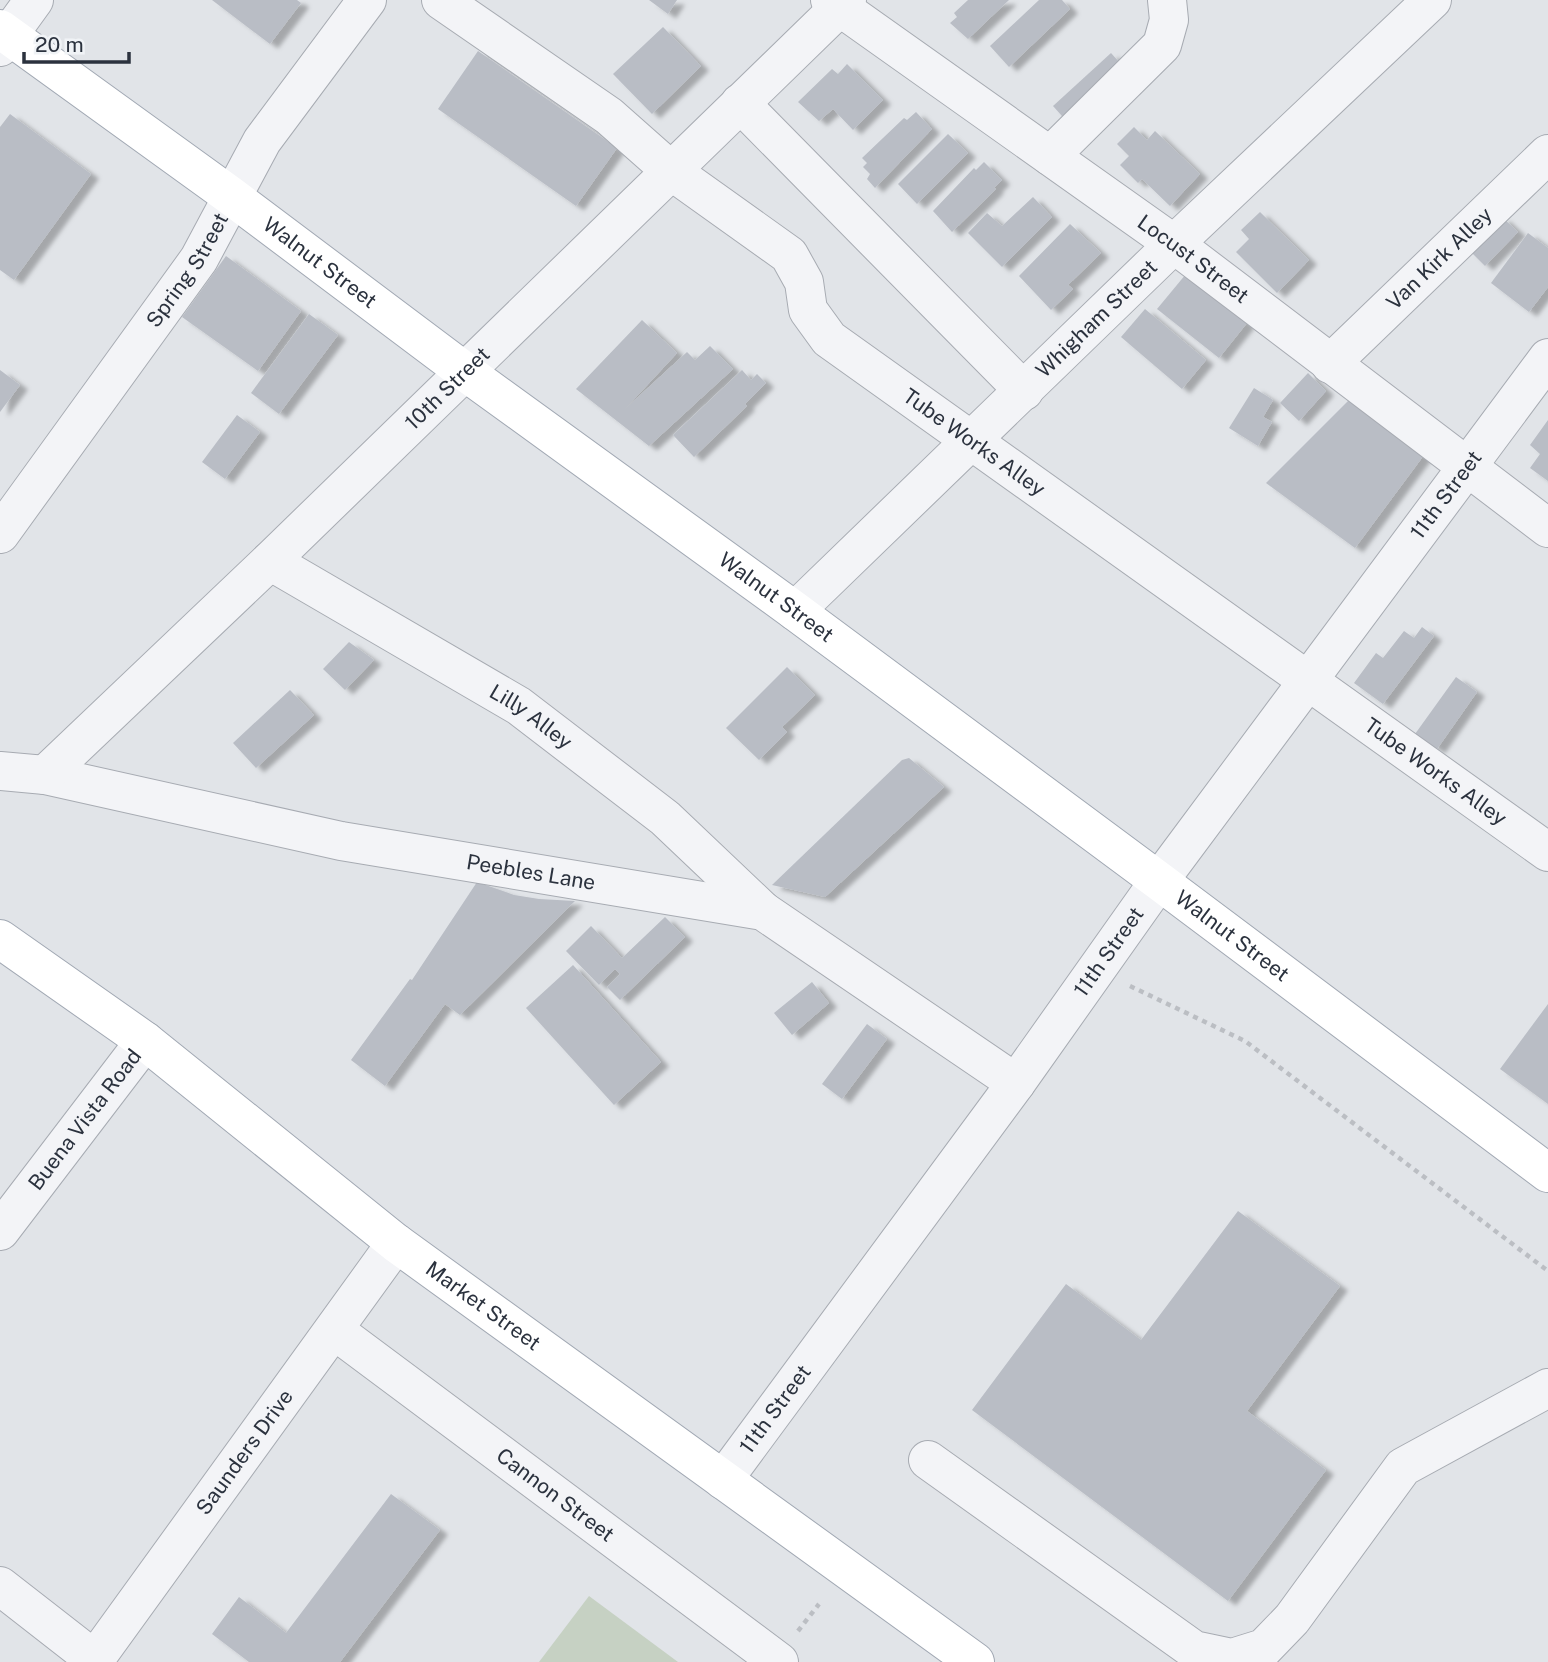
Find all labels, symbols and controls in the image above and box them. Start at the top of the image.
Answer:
scale bar [24,21,130,65]
text: 20 m [35,32,84,57]
street label: Van Kirk Alley [1381,202,1497,315]
street label: Spring Street [141,208,233,332]
street label: Locust Street [1133,209,1254,308]
street label: Walnut Street [258,211,382,313]
street label: Whigham Street [1031,254,1162,383]
street label: 10th Street [400,341,495,435]
street label: Tube Works Alley [898,383,1050,501]
street label: 11th Street [1405,446,1487,544]
street label: Walnut Street [714,547,839,647]
street label: Lilly Alley [485,679,577,754]
street label: Tube Works Alley [1360,712,1512,831]
street label: Peebles Lane [465,849,597,895]
street label: Walnut Street [1171,885,1294,986]
street label: 11th Street [1068,902,1149,1001]
street label: Buena Vista Road [23,1044,146,1195]
street label: Market Street [421,1256,546,1356]
street label: 11th Street [734,1360,816,1458]
street label: Saunders Drive [191,1384,298,1519]
street label: Cannon Street [492,1443,619,1547]

